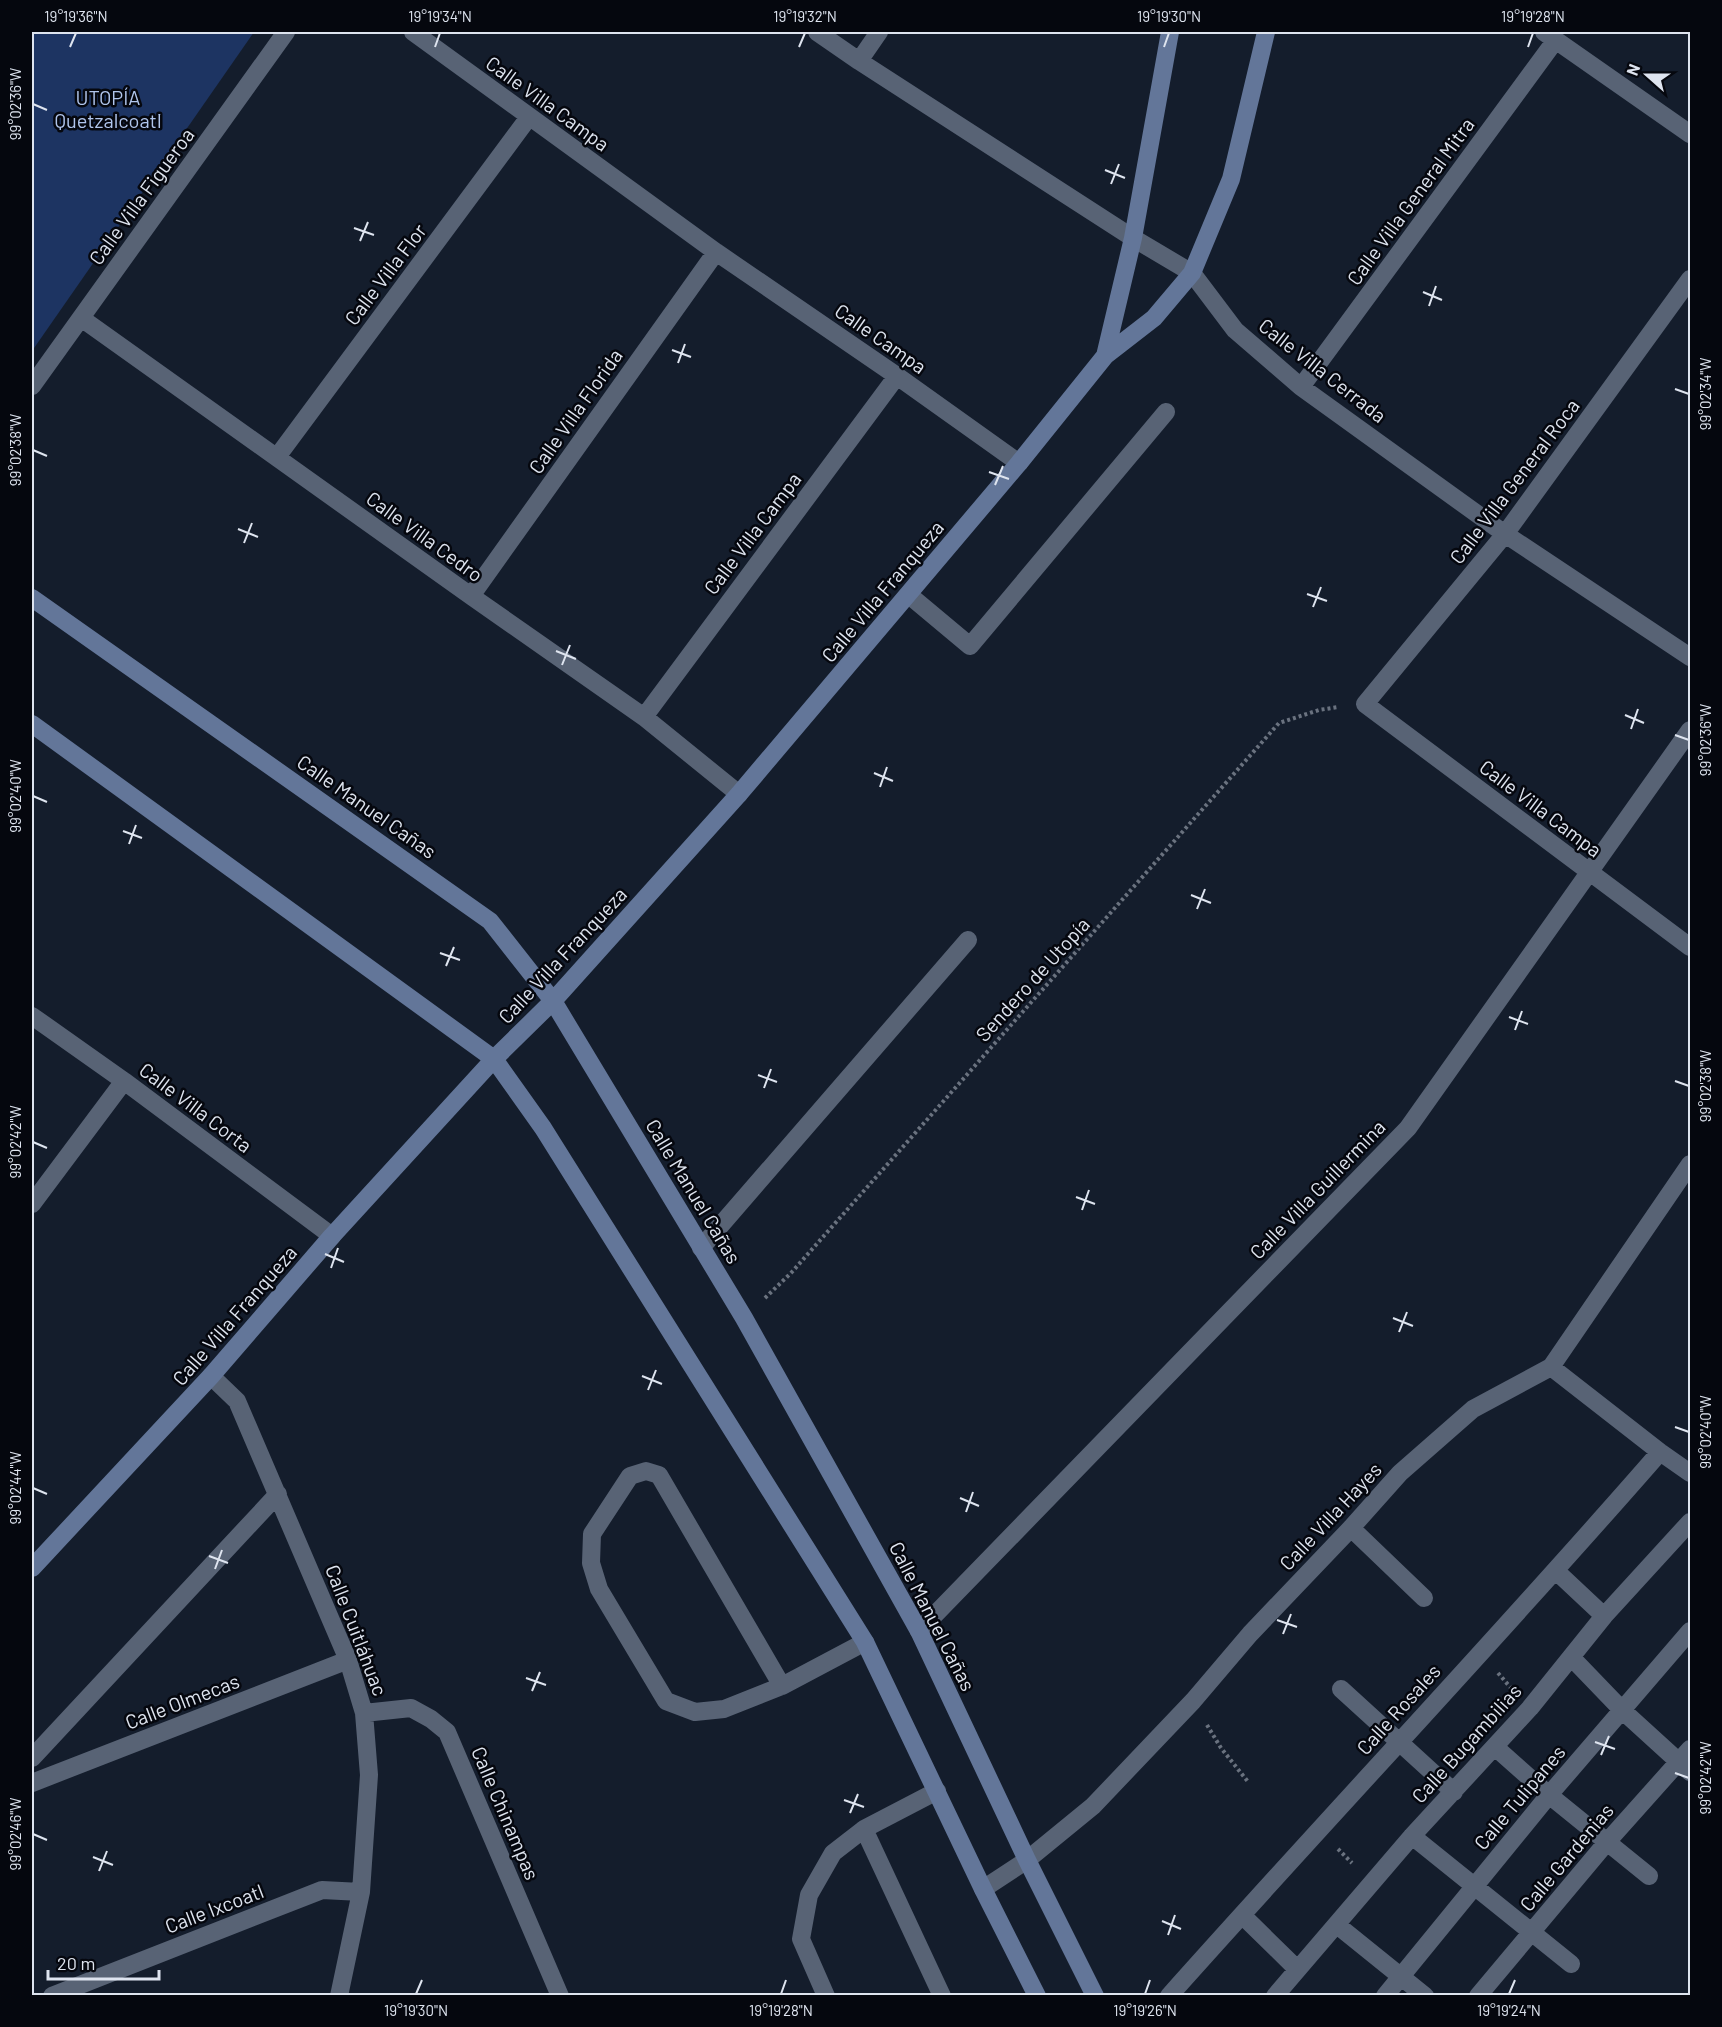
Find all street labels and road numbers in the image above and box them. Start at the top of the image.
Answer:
street label: Calle Villa Campa [482,50,614,156]
street label: Calle Villa General Mitra [1341,113,1479,289]
street label: Calle Villa Figueroa [83,123,199,269]
street label: Calle Villa Flor [339,219,431,329]
street label: Calle Campa [831,298,931,378]
street label: Calle Villa Cerrada [1255,313,1391,427]
street label: Calle Villa Florida [523,344,627,478]
street label: Calle Villa General Roca [1444,394,1584,568]
street label: Calle Villa Campa [698,467,806,599]
street label: Calle Villa Cedro [362,486,488,586]
street label: Calle Villa Franqueza [816,515,948,667]
street label: Calle Manuel Cañas [293,749,441,863]
street label: Calle Villa Campa [1475,754,1607,862]
street label: Calle Villa Franqueza [493,882,631,1028]
street label: Sendero de Utopía [970,912,1094,1046]
street label: Calle Villa Corta [135,1057,257,1157]
street label: Calle Manuel Cañas [641,1114,747,1268]
street label: Calle Villa Guillermina [1244,1114,1390,1264]
street label: Calle Villa Franqueza [167,1240,301,1390]
street label: Calle Villa Hayes [1274,1457,1386,1575]
street label: Calle Manuel Cañas [885,1537,981,1695]
street label: Calle Cuitláhuac [321,1561,393,1699]
street label: Calle Rosales [1351,1659,1445,1759]
street label: Calle Olmecas [121,1668,243,1734]
street label: Calle Bugambilias [1406,1678,1526,1808]
street label: Calle Tulipanes [1468,1740,1570,1854]
street label: Calle Chinampas [467,1743,545,1883]
street label: Calle Gardenias [1514,1798,1618,1916]
street label: Calle Ixcoatl [161,1878,267,1938]

